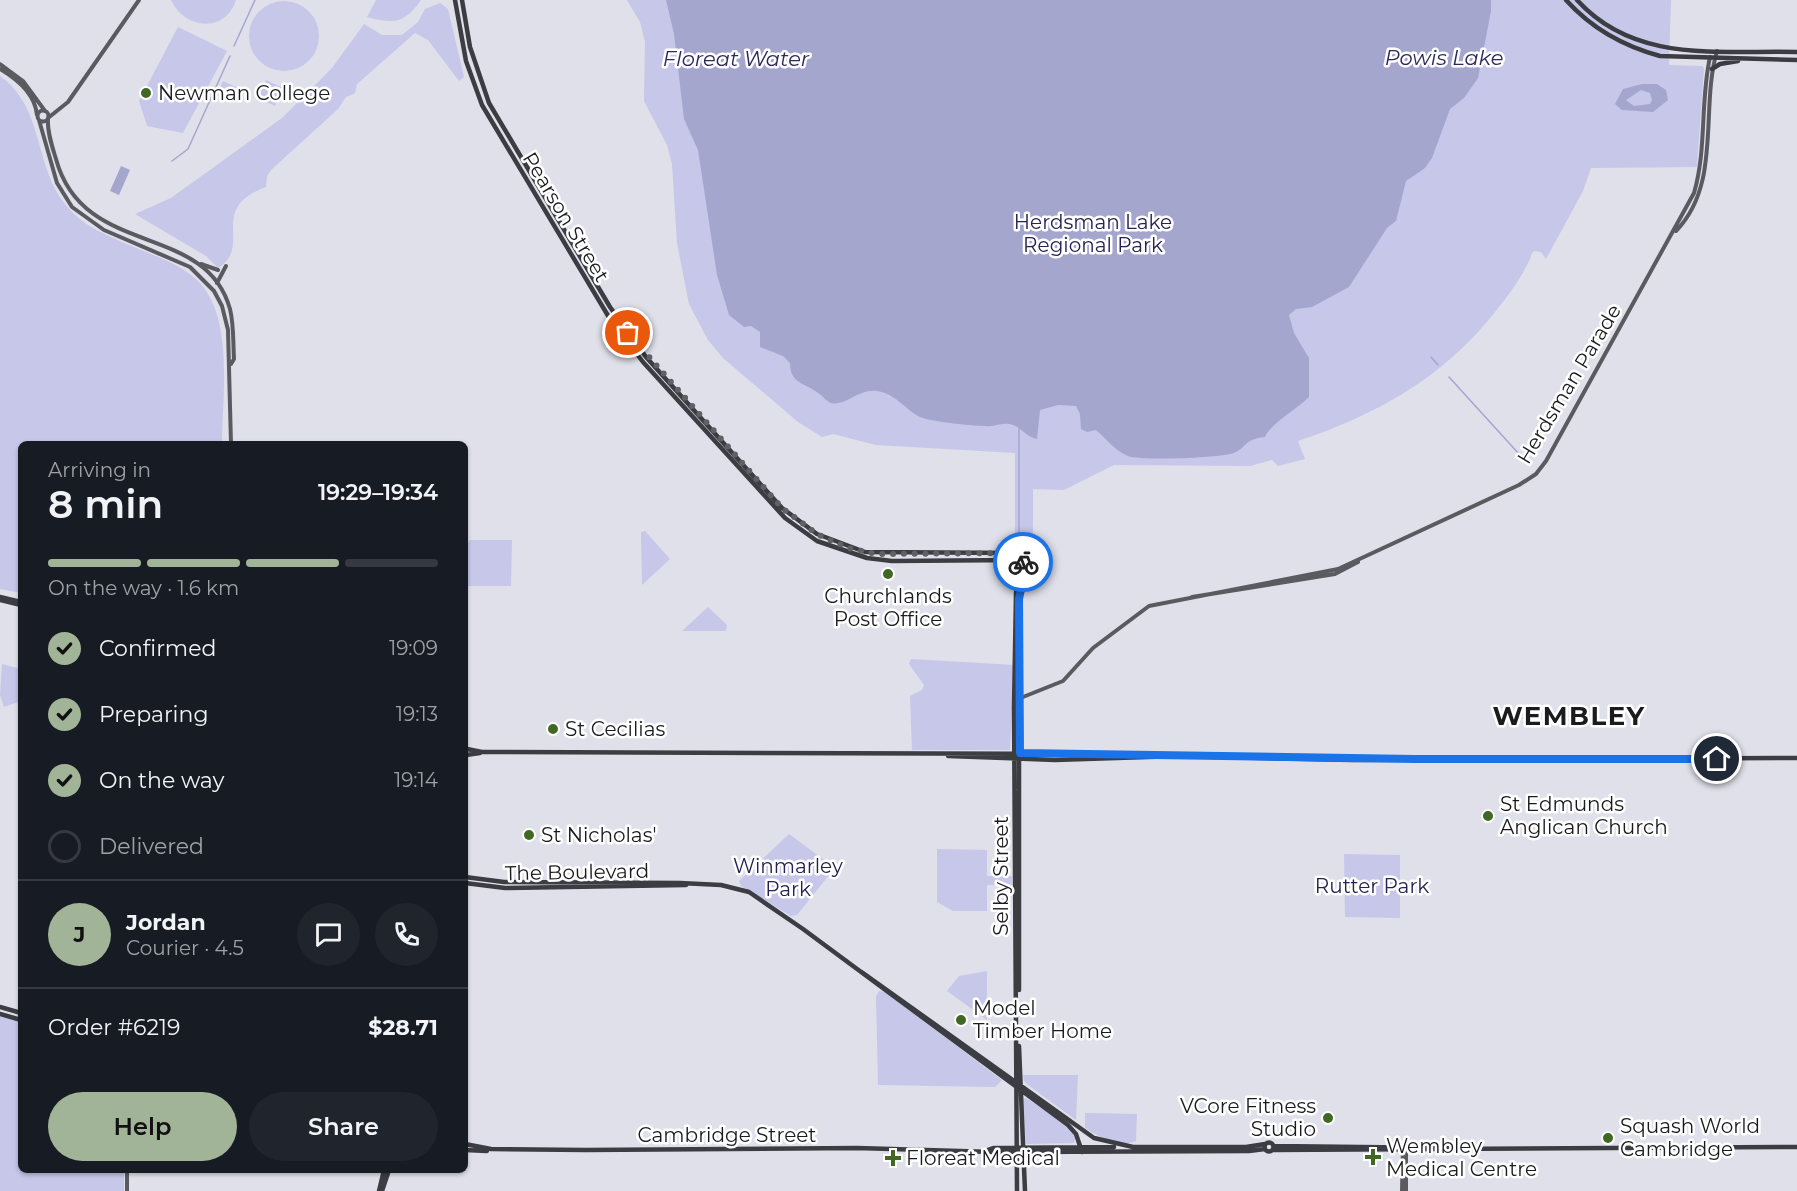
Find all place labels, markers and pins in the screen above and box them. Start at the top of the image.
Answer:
place label: Newman College [158,81,330,105]
marker: Newman College [139,86,153,100]
pin [602,307,653,358]
marker: Churchlands Post Office [881,567,895,581]
place label: Churchlands Post Office [824,584,952,631]
place label: St Cecilias [565,717,666,741]
marker: St Cecilias [546,722,560,736]
pin [1691,733,1742,784]
place label: St Edmunds Anglican Church [1500,792,1668,839]
marker: St Edmunds Anglican Church [1481,809,1495,823]
place label: St Nicholas' [541,823,656,847]
marker: St Nicholas' [522,828,536,842]
place label: Model Timber Home [973,996,1112,1043]
marker: Model Timber Home [954,1013,968,1027]
place label: VCore Fitness Studio [1180,1094,1316,1141]
marker: VCore Fitness Studio [1321,1111,1335,1125]
place label: Squash World Cambridge [1620,1114,1760,1161]
marker: Squash World Cambridge [1601,1131,1615,1145]
place label: Wembley Medical Centre [1386,1134,1537,1181]
place label: Floreat Medical [906,1146,1060,1170]
marker: Wembley Medical Centre [1364,1148,1382,1166]
marker: Floreat Medical [884,1149,902,1167]

